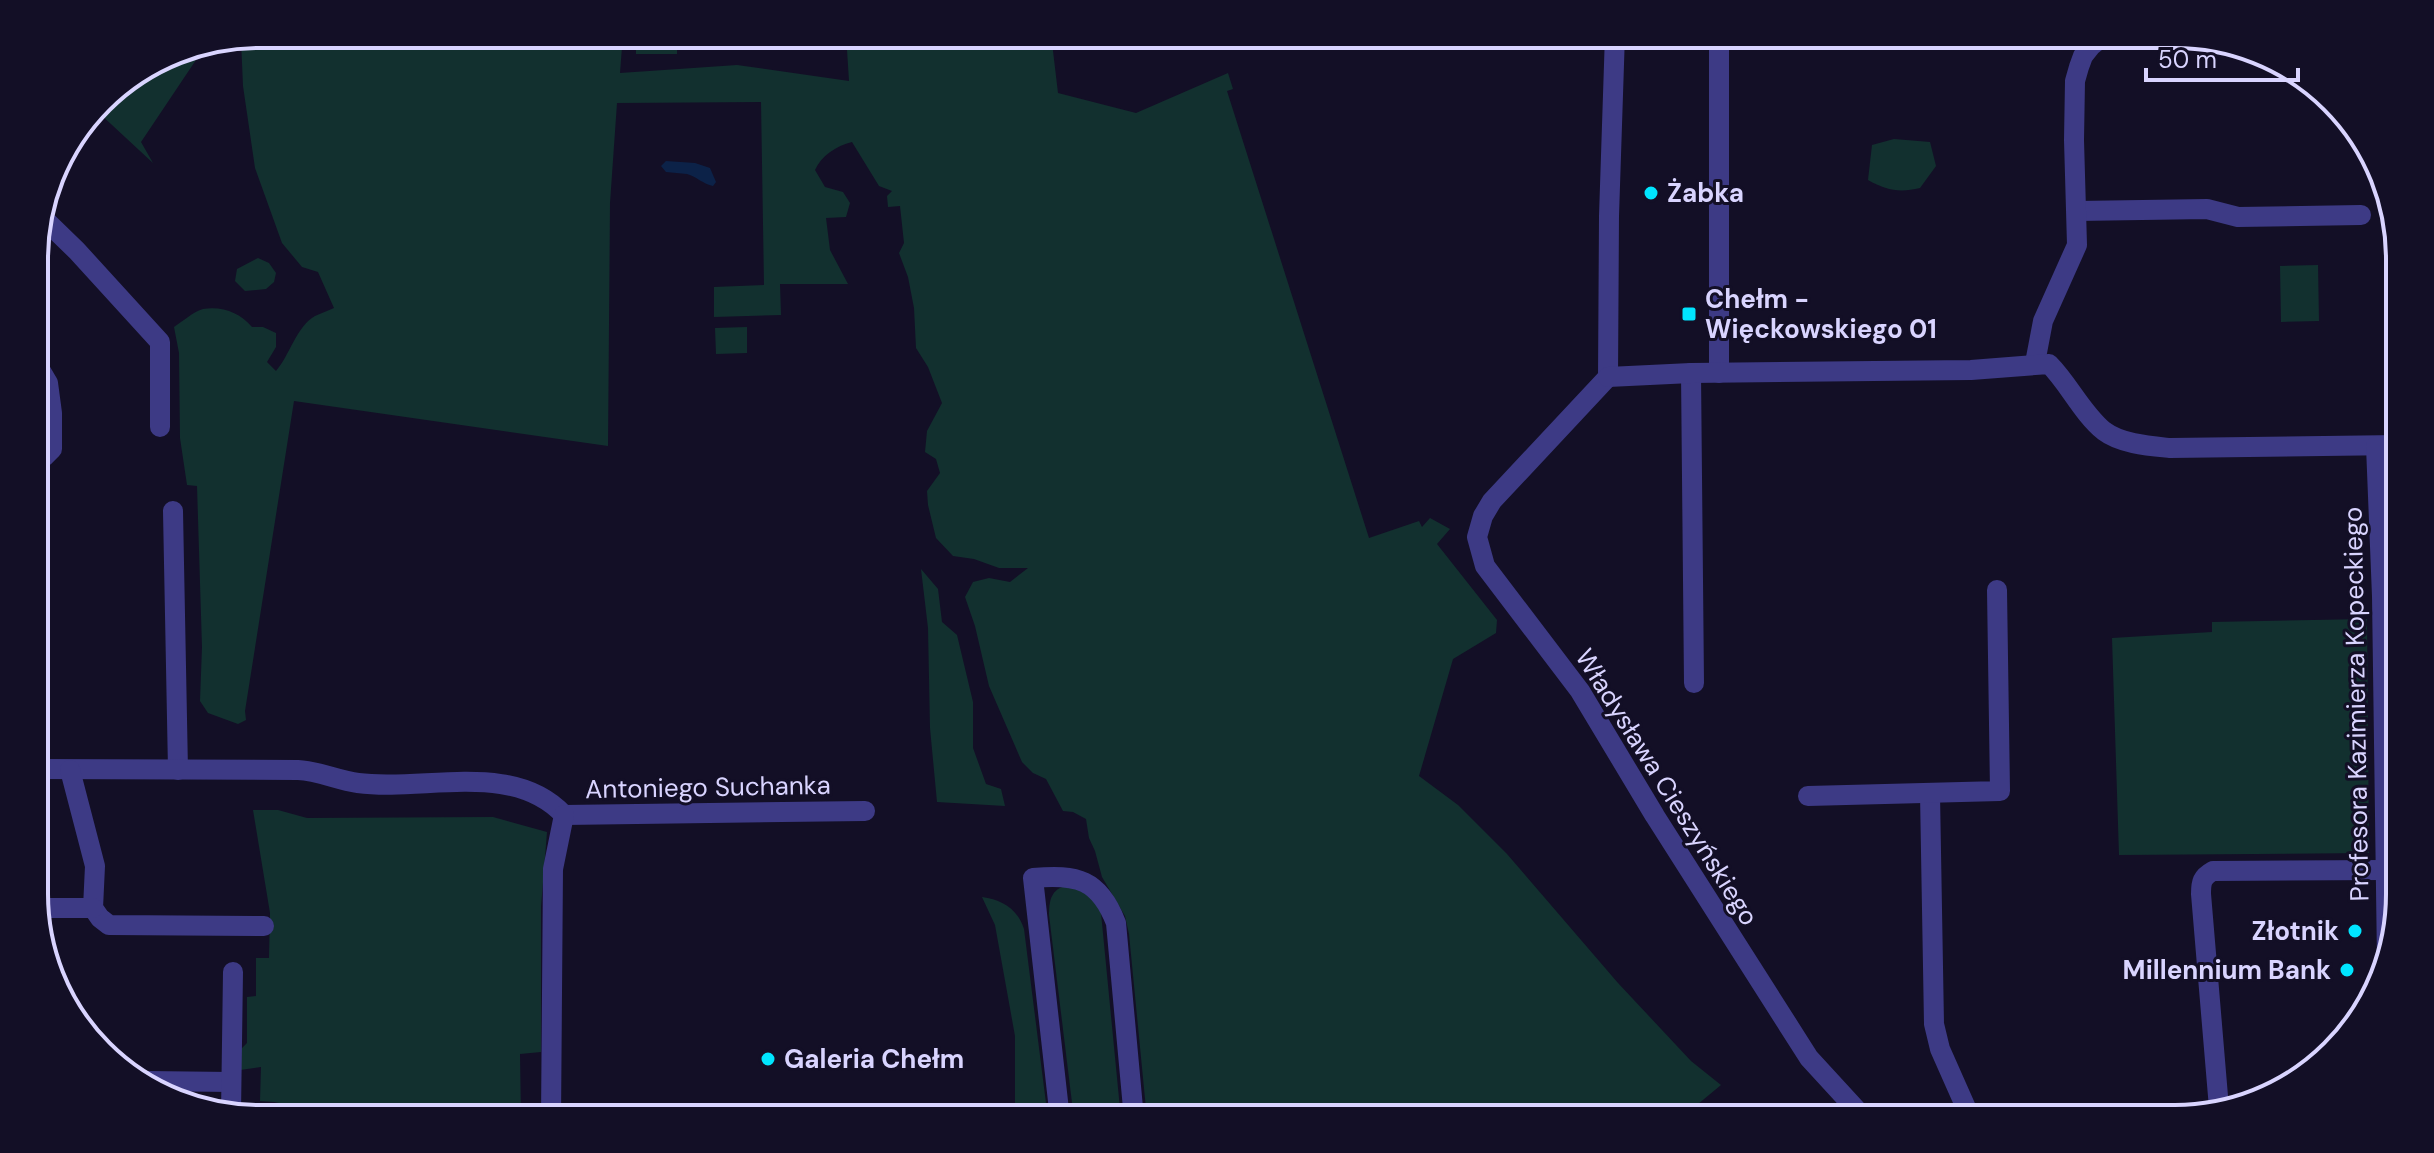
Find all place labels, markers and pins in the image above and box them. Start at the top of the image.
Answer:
place label: Żabka [1667,176,1744,210]
marker: Żabka [1642,184,1660,202]
place label: Chełm - Więckowskiego 01 [1705,282,1937,346]
marker: Chełm - Więckowskiego 01 [1680,305,1698,323]
place label: Złotnik [2252,914,2339,948]
marker: Złotnik [2346,922,2364,940]
place label: Millennium Bank [2123,953,2331,987]
marker: Millennium Bank [2338,961,2356,979]
place label: Galeria Chełm [784,1042,964,1076]
marker: Galeria Chełm [759,1050,777,1068]

